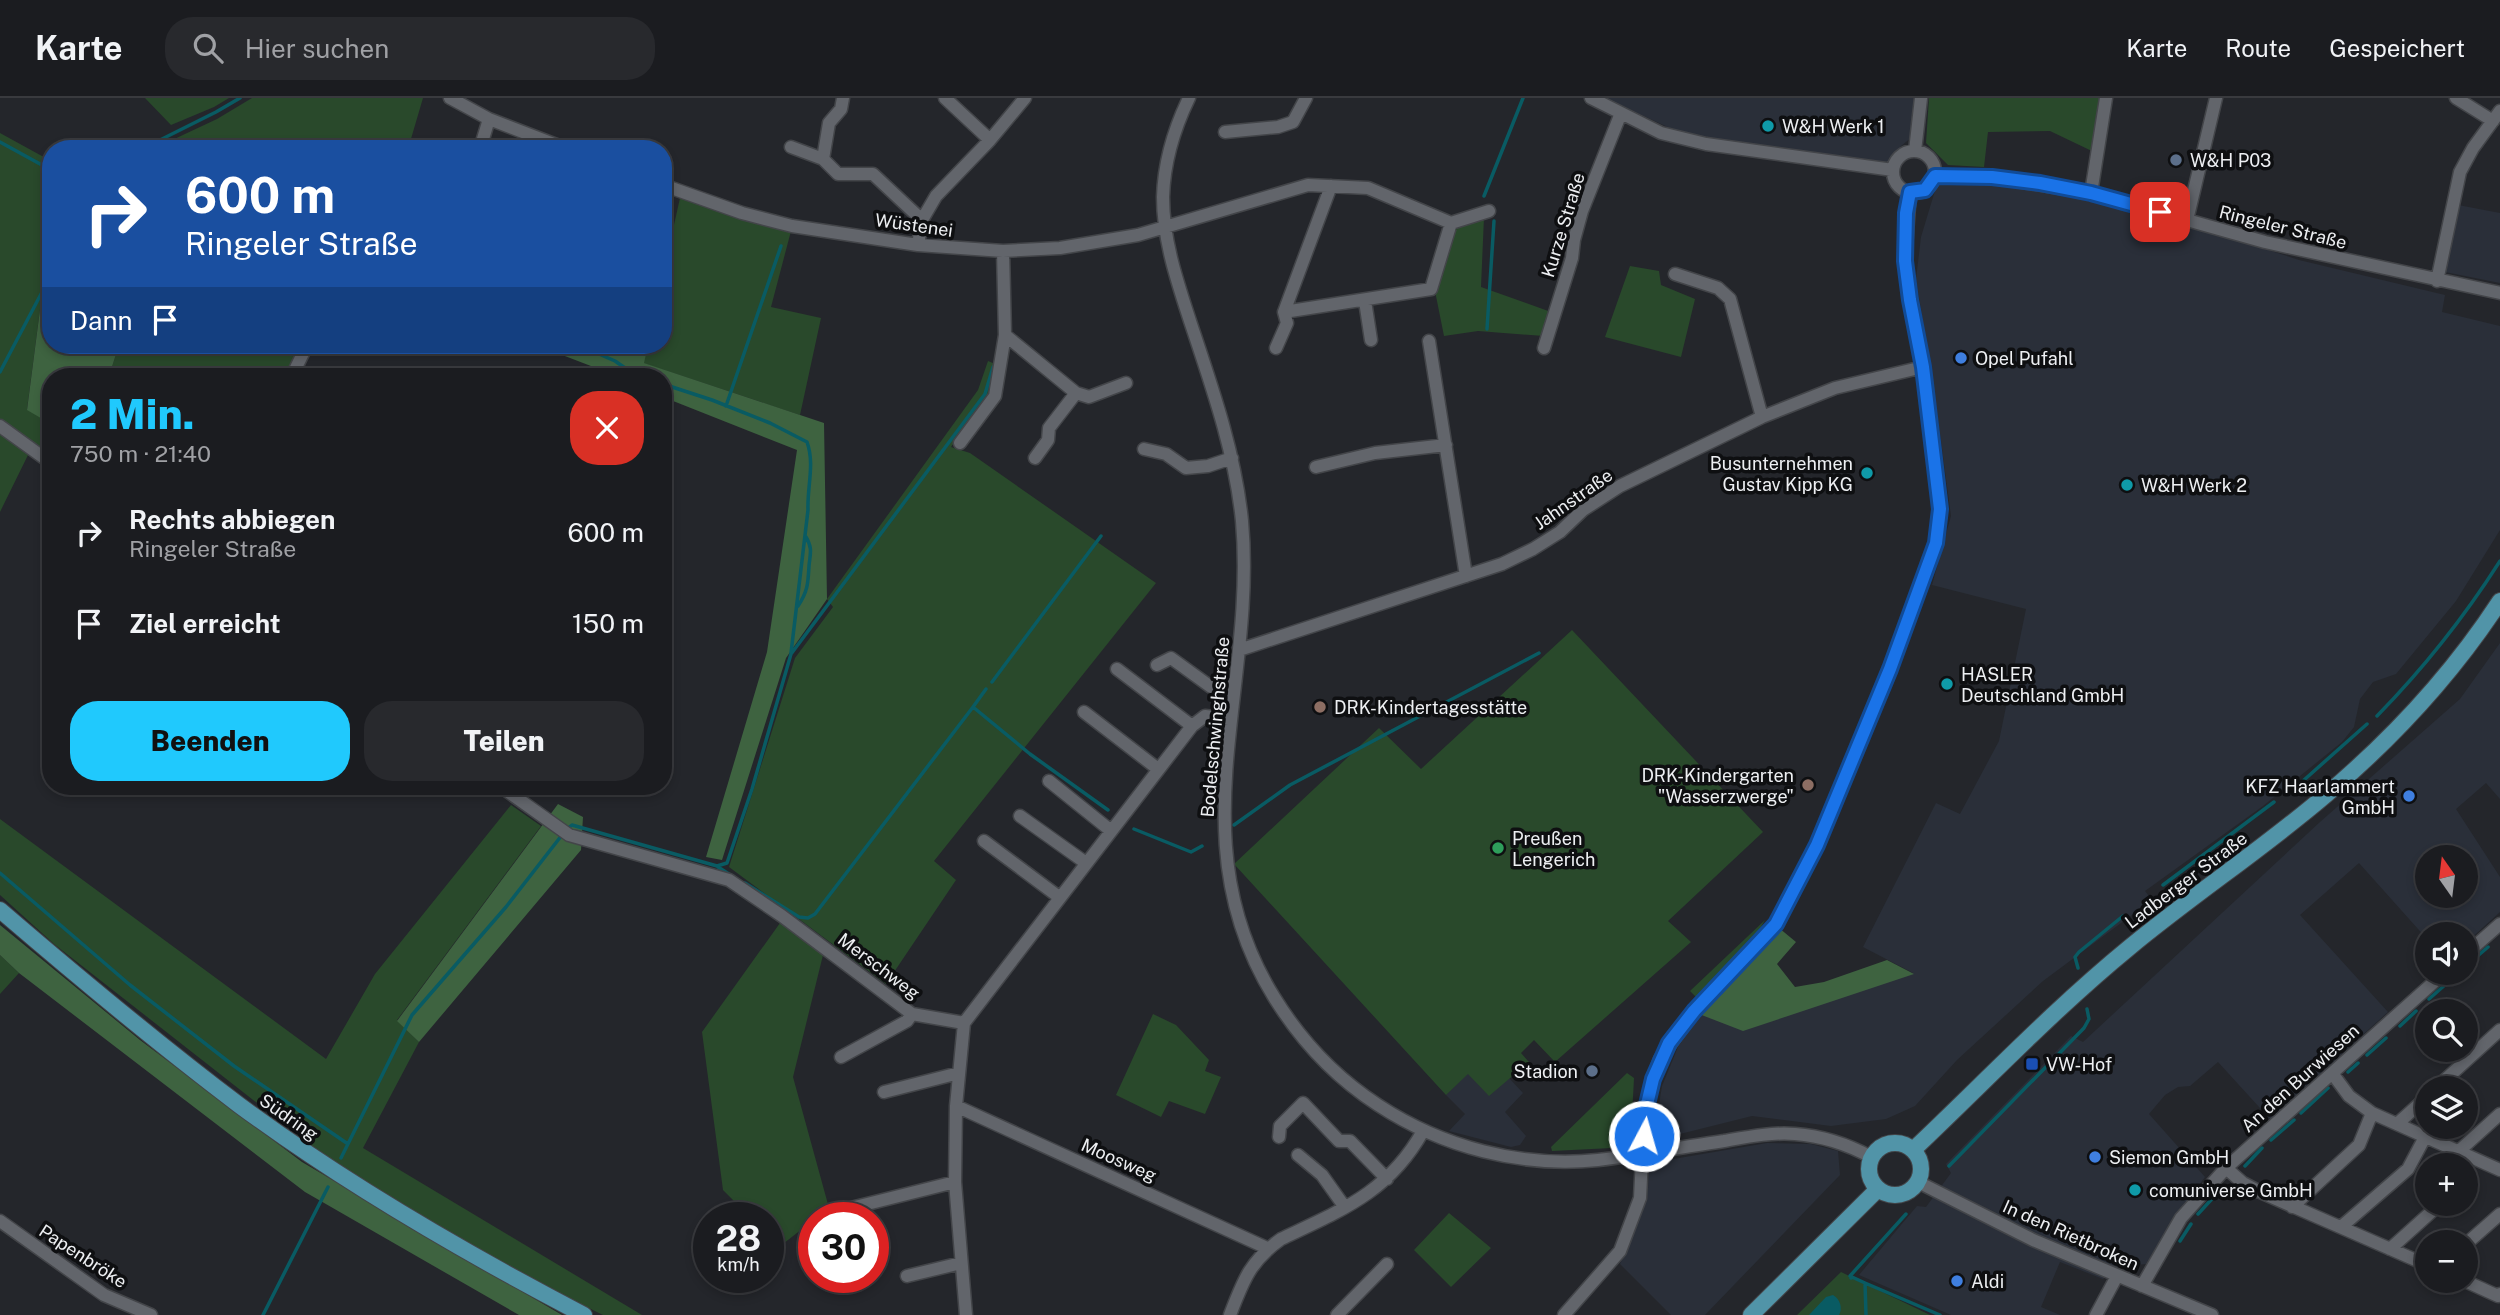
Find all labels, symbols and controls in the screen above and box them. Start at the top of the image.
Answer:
search box [165,17,655,80]
text: Karte [35,29,123,67]
icon: search [189,29,227,67]
text: Hier suchen [245,33,389,64]
text: Karte [2126,34,2187,62]
text: Route [2225,34,2291,62]
text: Gespeichert [2329,34,2465,62]
place label: W&H Werk 1 [1782,116,1885,137]
marker: W&H Werk 1 [1760,118,1776,134]
place label: W&H P03 [2190,150,2271,171]
marker: W&H P03 [2168,152,2184,168]
text: 600 m [185,166,335,224]
icon: right [70,168,161,259]
street label: Kurze Straße [1537,170,1589,280]
pin [2130,182,2190,242]
icon: arrive [2141,193,2179,231]
street label: Ringeler Straße [2217,201,2349,253]
street label: Wüstenei [874,209,954,241]
text: Ringeler Straße [185,225,418,262]
icon: arrive [146,301,184,339]
text: Dann [70,305,132,336]
place label: Opel Pufahl [1975,348,2074,369]
marker: Opel Pufahl [1953,350,1969,366]
text: 2 Min. [70,389,195,438]
button: close [570,391,644,465]
text: 750 m · 21:40 [70,440,211,467]
place label: Busunternehmen Gustav Kipp KG [1710,453,1853,495]
street label: Jahnstraße [1530,464,1616,534]
marker: Busunternehmen Gustav Kipp KG [1859,465,1875,481]
place label: W&H Werk 2 [2141,475,2247,496]
marker: W&H Werk 2 [2119,477,2135,493]
text: Rechts abbiegen [129,504,335,535]
icon: right [70,514,108,552]
text: 600 m [568,517,644,548]
text: Ringeler Straße [129,535,296,562]
icon: arrive [70,605,108,643]
text: Ziel erreicht [129,608,281,639]
text: 150 m [572,608,644,639]
street label: Bodelschwinghstraße [1197,636,1233,818]
place label: HASLER Deutschland GmbH [1961,664,2124,706]
marker: HASLER Deutschland GmbH [1939,676,1955,692]
place label: DRK-Kindertagesstätte [1334,697,1527,718]
marker: DRK-Kindertagesstätte [1312,699,1328,715]
button: Beenden [70,701,350,781]
button: Teilen [364,701,644,781]
place label: DRK-Kindergarten "Wasserzwerge" [1641,765,1794,807]
place label: KFZ Haarlammert GmbH [2245,776,2395,818]
marker: DRK-Kindergarten "Wasserzwerge" [1800,777,1816,793]
marker: KFZ Haarlammert GmbH [2401,788,2417,804]
street label: Ladberger Straße [2121,827,2251,933]
place label: Preußen Lengerich [1512,828,1595,870]
marker: Preußen Lengerich [1490,840,1506,856]
north arrow [2415,845,2478,908]
map controls [2415,845,2478,1293]
button: sound [2415,922,2478,985]
street label: Merschweg [834,928,924,1004]
button: search [2415,999,2478,1062]
street label: An den Burwiesen [2237,1020,2363,1136]
place label: VW-Hof [2046,1054,2112,1075]
marker: VW-Hof [2024,1056,2040,1072]
place label: Stadion [1514,1061,1578,1082]
marker: Stadion [1584,1063,1600,1079]
button: layers [2415,1076,2478,1139]
street label: Südring [256,1089,322,1145]
position arrow [1607,1099,1681,1173]
street label: Moosweg [1078,1134,1160,1186]
place label: Siemon GmbH [2109,1147,2229,1168]
marker: Siemon GmbH [2087,1149,2103,1165]
button: + [2415,1153,2478,1216]
place label: comuniverse GmbH [2149,1180,2313,1201]
marker: comuniverse GmbH [2127,1182,2143,1198]
street label: In den Rietbroken [2000,1196,2142,1274]
speed limit sign: 30 [798,1202,889,1293]
text: 28 [716,1218,761,1259]
street label: Papenbröke [35,1220,131,1292]
button: − [2415,1230,2478,1293]
text: km/h [717,1254,760,1275]
place label: Aldi [1971,1271,2004,1292]
marker: Aldi [1949,1273,1965,1289]

